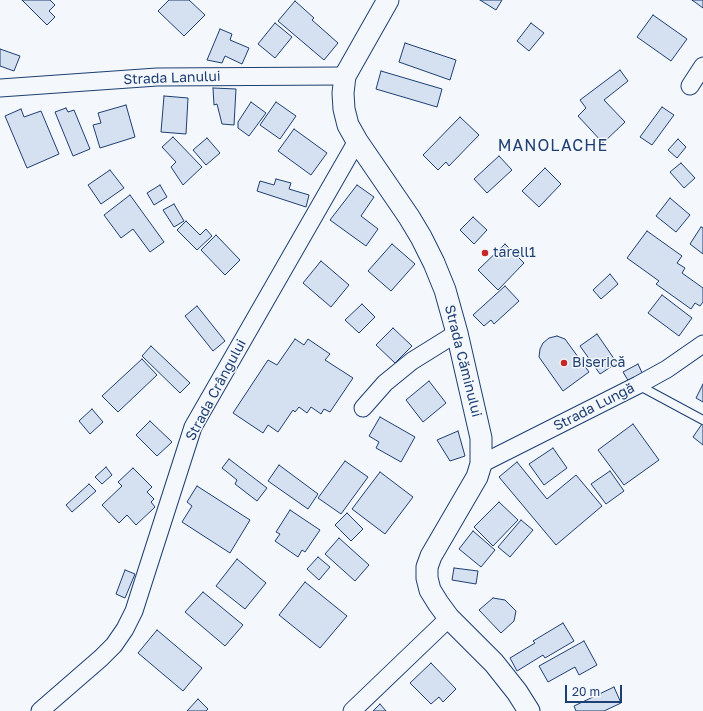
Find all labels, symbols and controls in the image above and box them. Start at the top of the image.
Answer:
street label: Strada Lanului [123,68,221,88]
district label: MANOLACHE [498,136,608,156]
place label: tarell1 [493,245,536,261]
marker: tarell1 [480,248,490,258]
street label: Strada Căminului [441,303,485,419]
street label: Strada Crângului [182,336,250,444]
place label: Biserică [572,355,625,371]
marker: Biserică [559,358,569,368]
street label: Strada Lungă [551,379,637,435]
scale bar [567,677,624,703]
text: 20 m [572,684,600,699]

